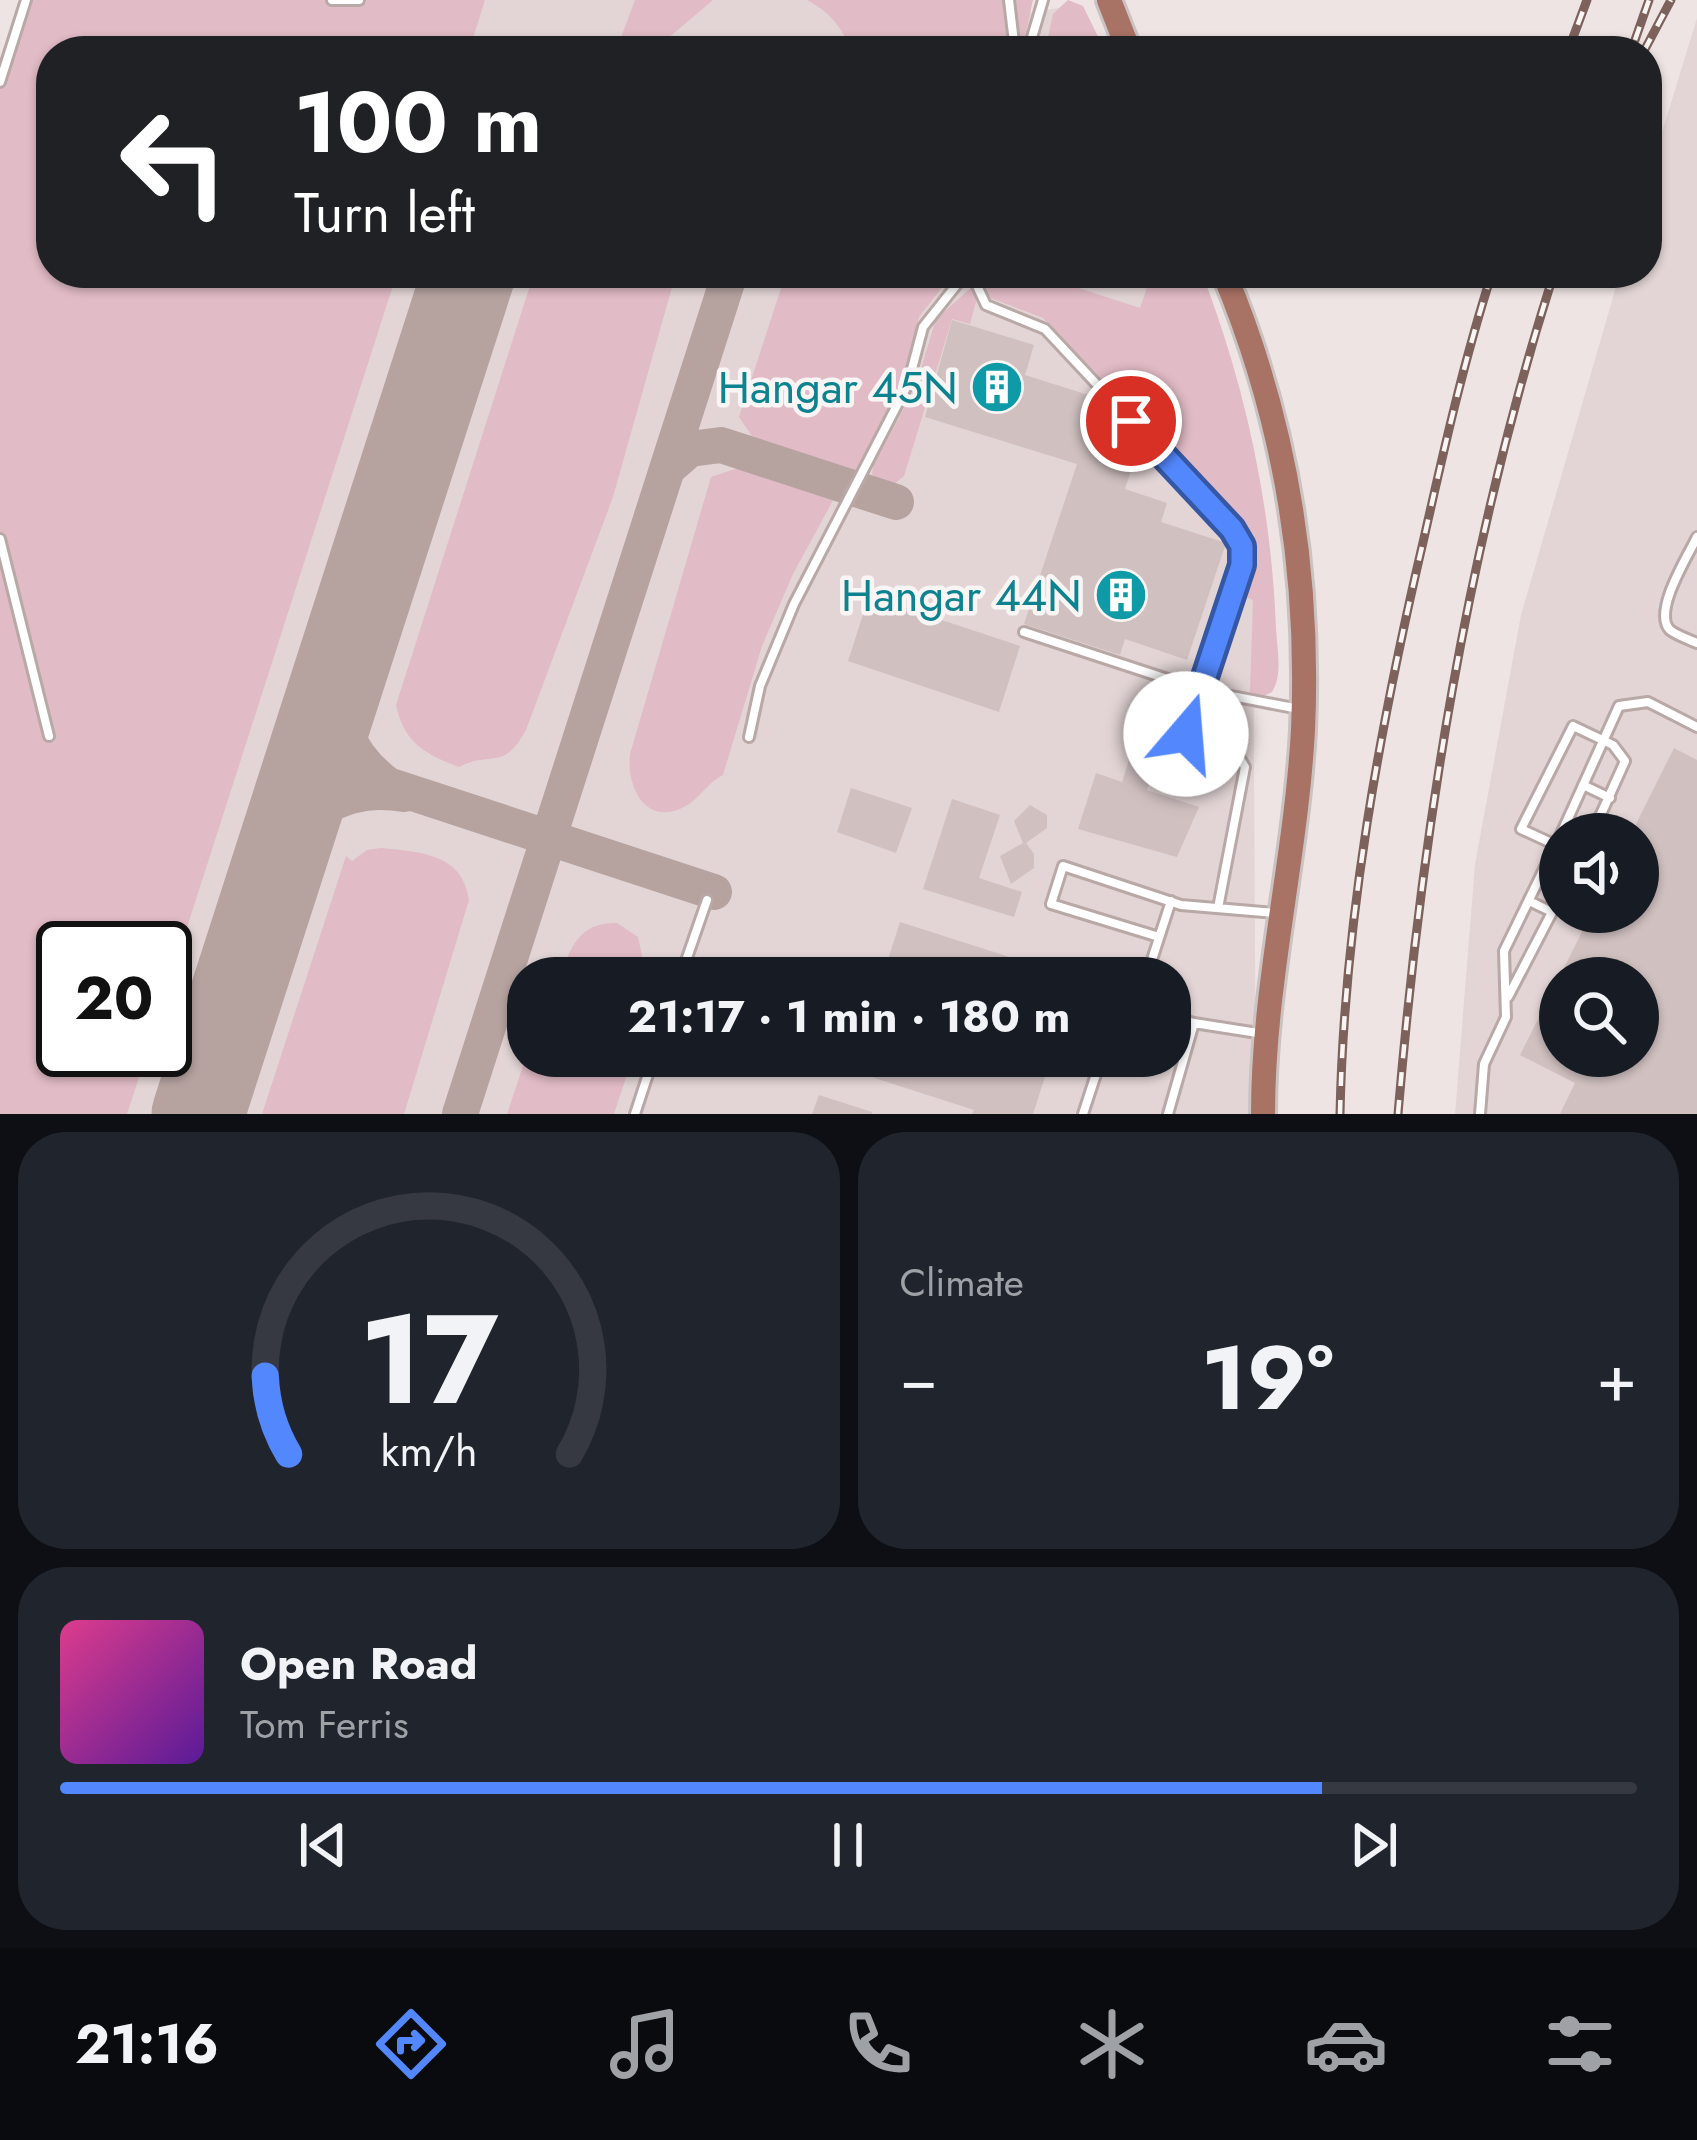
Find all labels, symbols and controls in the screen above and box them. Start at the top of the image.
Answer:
text: 100 m [294,62,542,184]
icon: left [96,84,252,240]
text: Turn left [294,174,475,252]
place label: Hangar 45N [718,355,958,420]
building icon: Hangar 45N [969,359,1025,415]
pin [1080,370,1182,472]
icon: arrive [1098,388,1164,454]
place label: Hangar 44N [841,563,1082,628]
building icon: Hangar 44N [1093,567,1149,623]
position arrow [1123,671,1249,797]
map controls [1539,813,1659,1077]
button: sound [1539,813,1659,933]
speed limit sign: 20 [36,921,192,1077]
button: search [1539,957,1659,1077]
text: 21:17 · 1 min · 180 m [628,984,1070,1049]
text: Climate [900,1254,1024,1311]
text: 17 [359,1269,498,1450]
text: 19° [1201,1313,1334,1443]
text: − [900,1330,938,1426]
text: + [1596,1330,1637,1426]
text: km/h [380,1419,477,1481]
text: Open Road [240,1631,478,1696]
text: Tom Ferris [240,1696,409,1753]
icon: previous [290,1812,356,1878]
icon: pause [815,1812,881,1878]
icon: next [1341,1812,1407,1878]
icon: directions [369,2002,453,2086]
icon: music [603,2002,687,2086]
icon: phone [836,2002,920,2086]
icon: climate [1070,2002,1154,2086]
icon: car [1304,2002,1388,2086]
icon: filters [1538,2002,1622,2086]
text: 21:16 [75,2005,219,2083]

